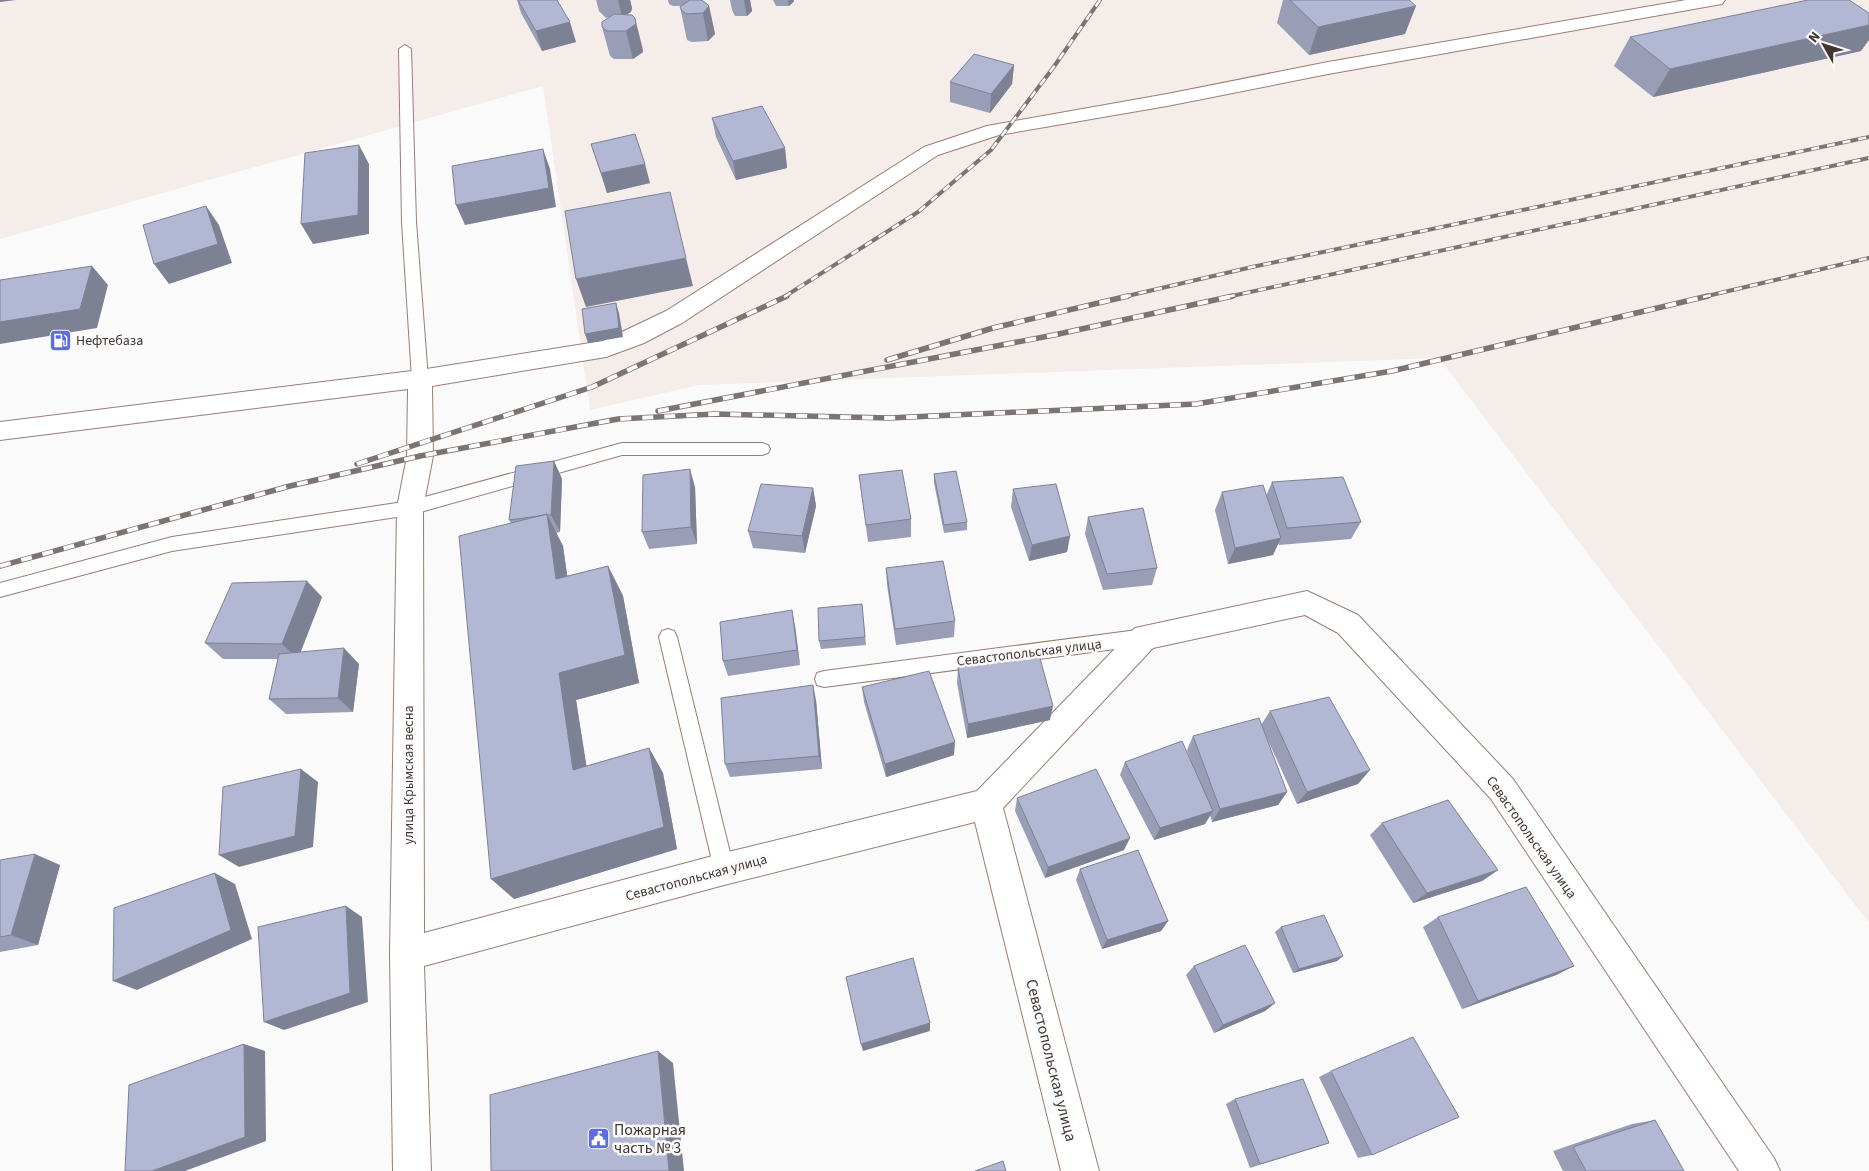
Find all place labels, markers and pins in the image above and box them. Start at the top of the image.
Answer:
fuel station icon: Нефтебаза [48,328,72,352]
place label: Нефтебаза [76,331,143,351]
place label: Пожарная часть № 3 [614,1119,686,1159]
public building icon: Пожарная часть № 3 [586,1126,610,1150]

